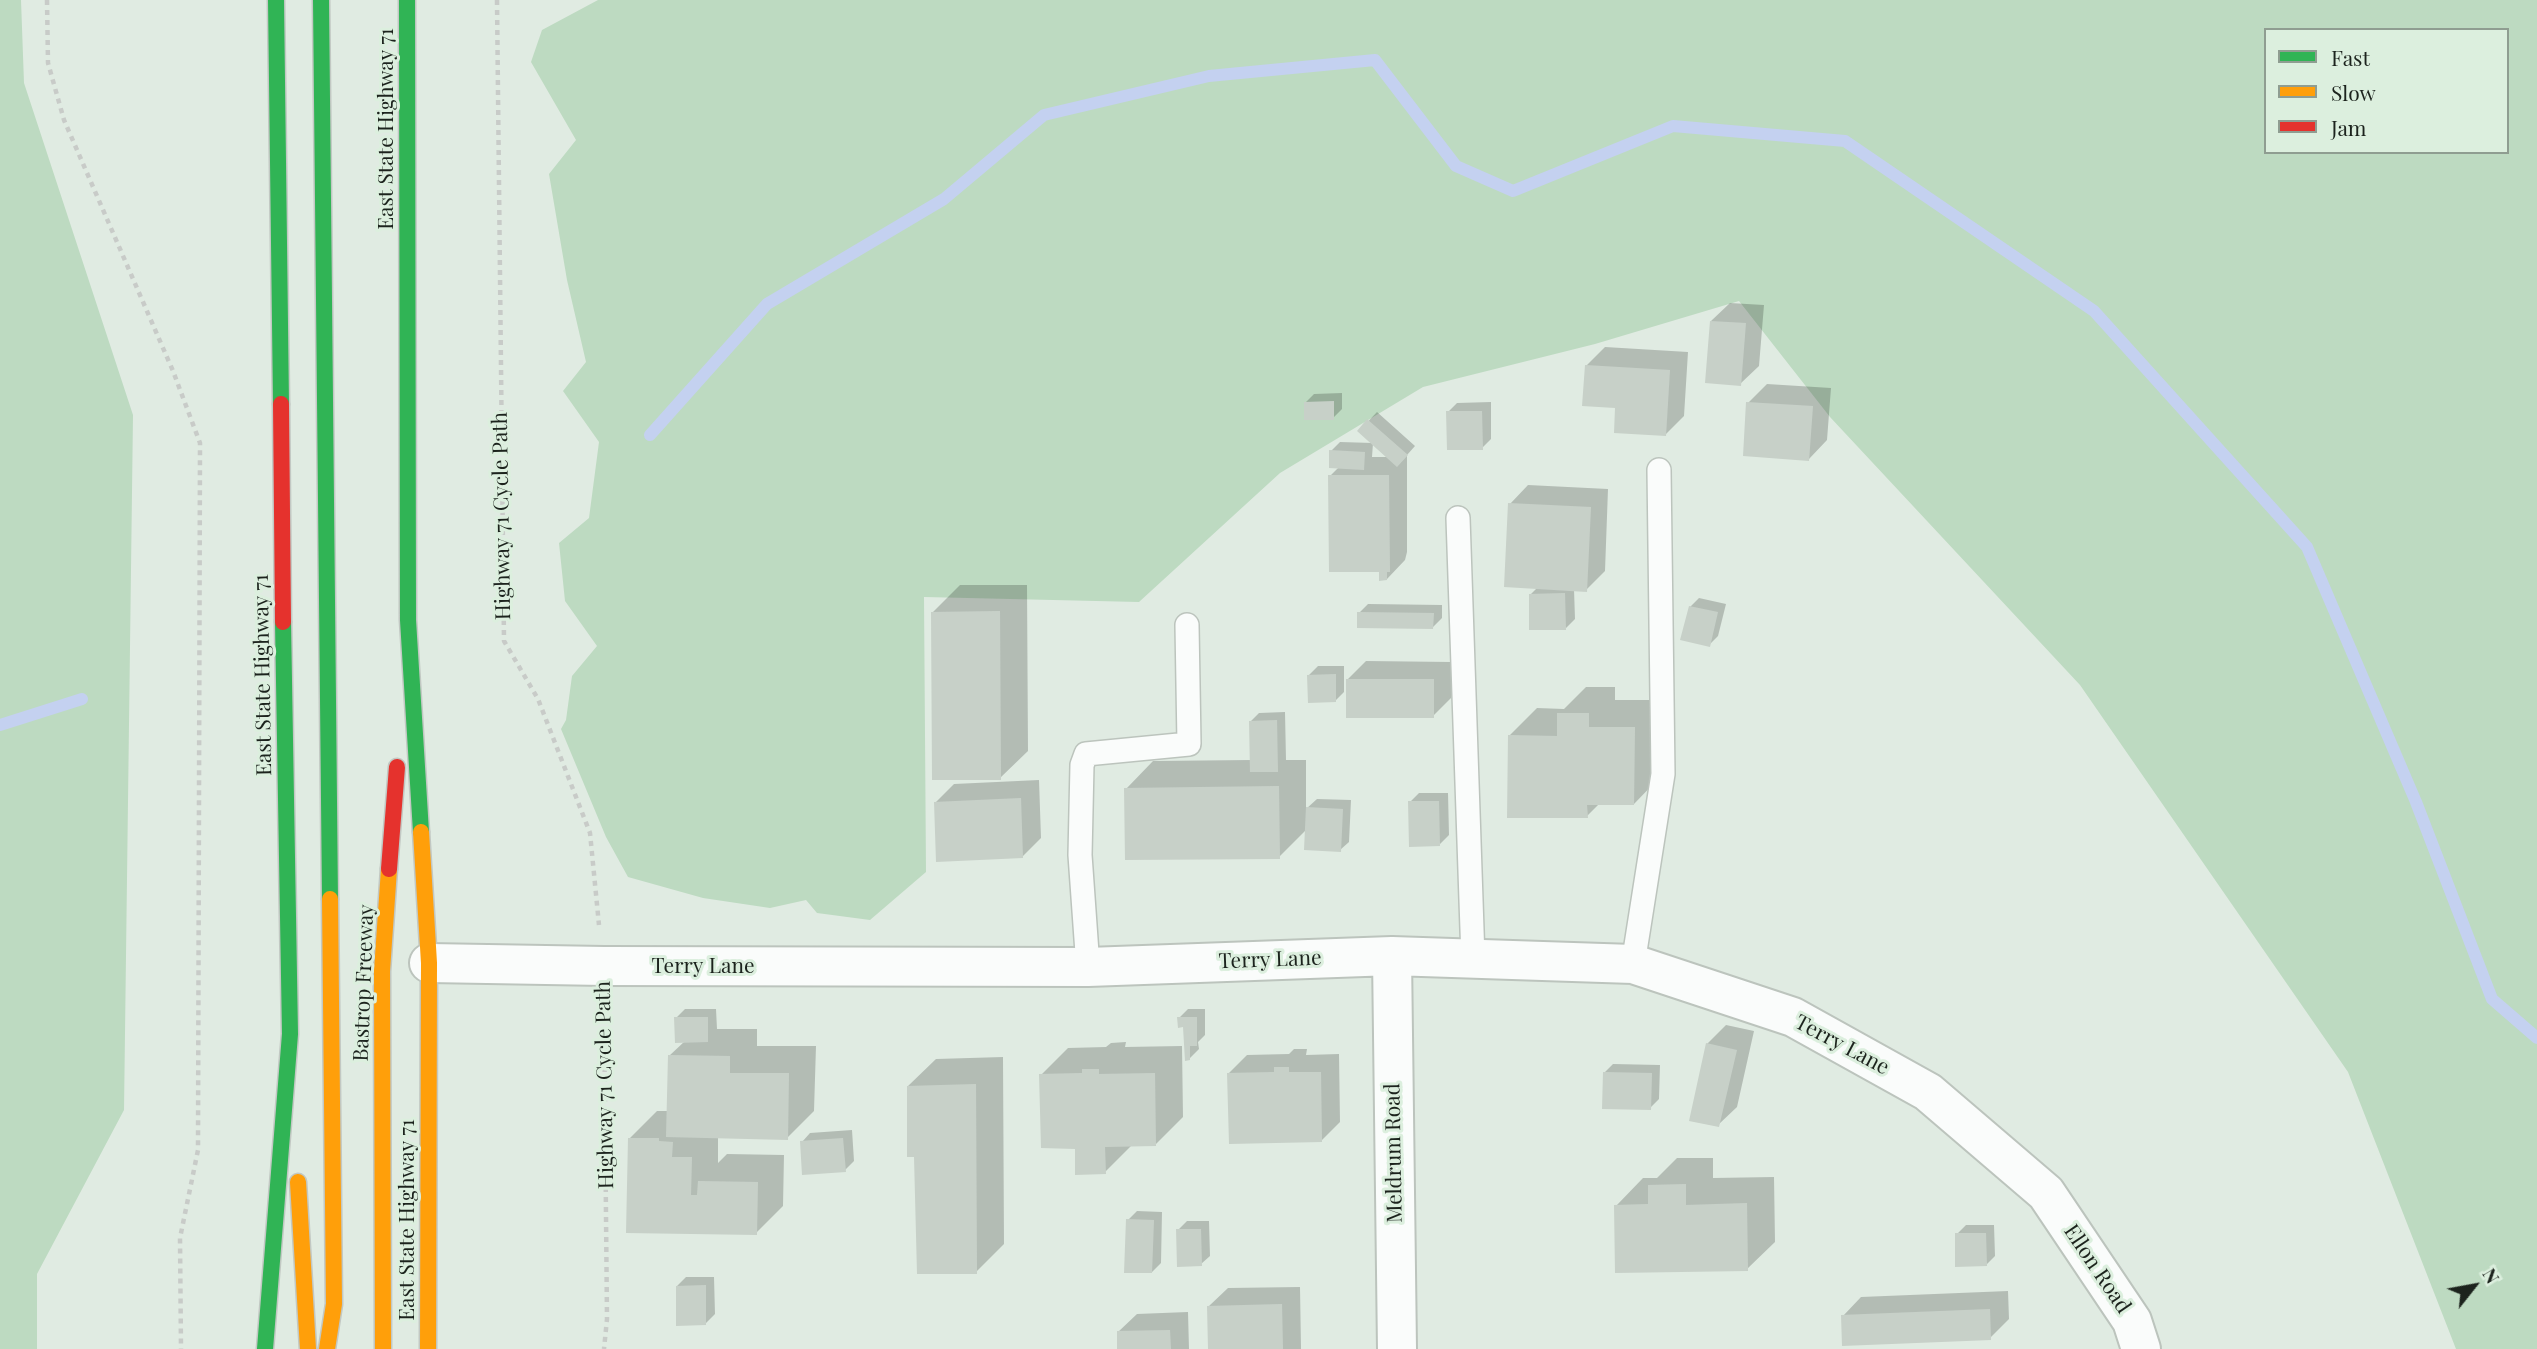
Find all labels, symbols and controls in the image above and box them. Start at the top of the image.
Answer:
street label: East State Highway 71 [373,28,399,230]
legend [2264,28,2509,154]
text: Fast [2331,43,2370,71]
text: Slow [2331,78,2376,106]
text: Jam [2331,113,2367,141]
street label: Highway 71 Cycle Path [488,412,516,620]
street label: East State Highway 71 [249,574,277,776]
street label: Bastrop Freeway [349,904,379,1062]
street label: Terry Lane [1218,946,1322,974]
street label: Terry Lane [651,953,755,979]
street label: Highway 71 Cycle Path [591,981,619,1189]
street label: Terry Lane [1791,1010,1893,1080]
street label: Meldrum Road [1380,1083,1408,1223]
street label: East State Highway 71 [394,1119,420,1321]
street label: Ellon Road [2058,1220,2136,1318]
north arrow [2439,1251,2509,1321]
text: N [2477,1263,2507,1288]

